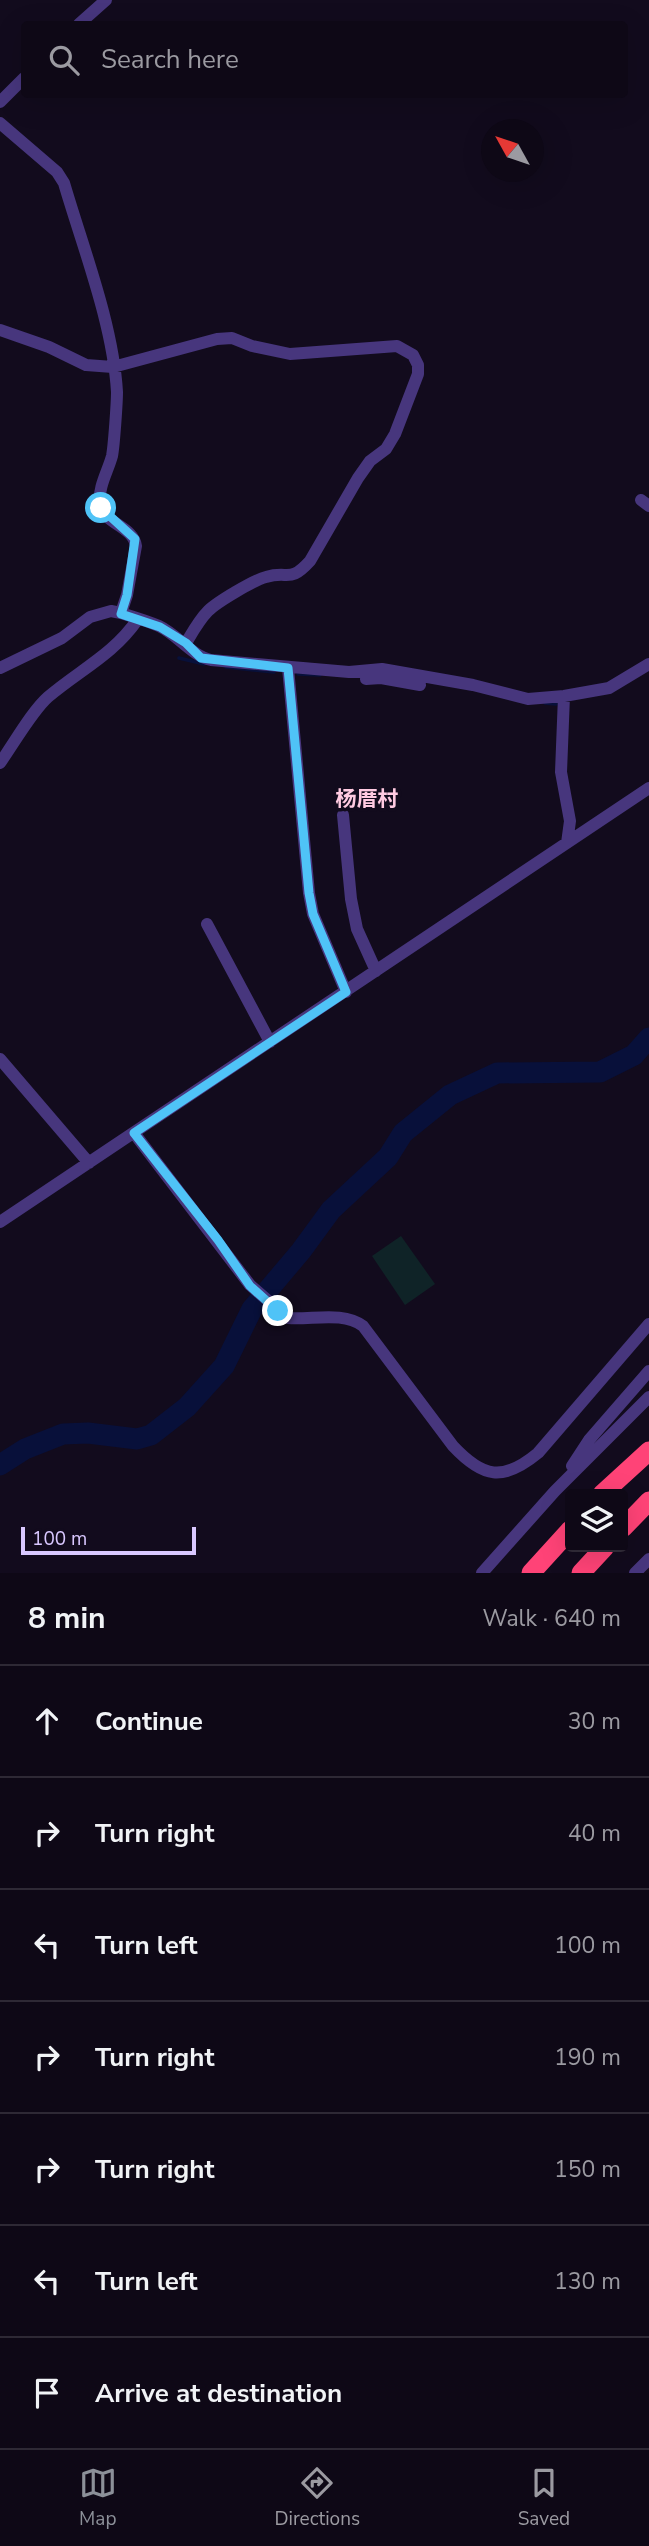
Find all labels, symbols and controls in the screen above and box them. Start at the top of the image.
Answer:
search box [21,21,628,98]
icon: search [45,41,83,79]
text: Search here [101,42,239,77]
north arrow [481,119,544,182]
route start [85,492,116,523]
district label: 杨厝村 [336,785,399,813]
route end [262,1295,293,1326]
map controls [565,1489,628,1552]
button: layers [565,1489,628,1552]
scale bar [21,1524,196,1556]
text: 100 m [32,1526,87,1552]
text: 8 min [28,1598,106,1639]
text: Walk · 640 m [482,1603,621,1634]
icon: ahead [28,1702,66,1740]
text: Continue [95,1704,203,1739]
text: 30 m [568,1706,621,1737]
icon: right [28,1814,66,1852]
text: Turn right [95,1816,214,1851]
text: 40 m [568,1818,621,1849]
icon: left [28,1926,66,1964]
text: Turn left [95,1928,198,1963]
text: 100 m [554,1930,621,1961]
icon: right [28,2038,66,2076]
text: Turn right [95,2040,214,2075]
text: 190 m [554,2042,621,2073]
icon: right [28,2150,66,2188]
text: Turn right [95,2152,214,2187]
text: 150 m [554,2154,621,2185]
icon: left [28,2262,66,2300]
text: Turn left [95,2264,198,2299]
text: 130 m [554,2266,621,2297]
icon: arrive [28,2374,66,2412]
text: Arrive at destination [95,2376,342,2411]
tab: Map [79,2464,117,2532]
tab: Directions [274,2464,360,2532]
tab: Saved [518,2464,570,2532]

